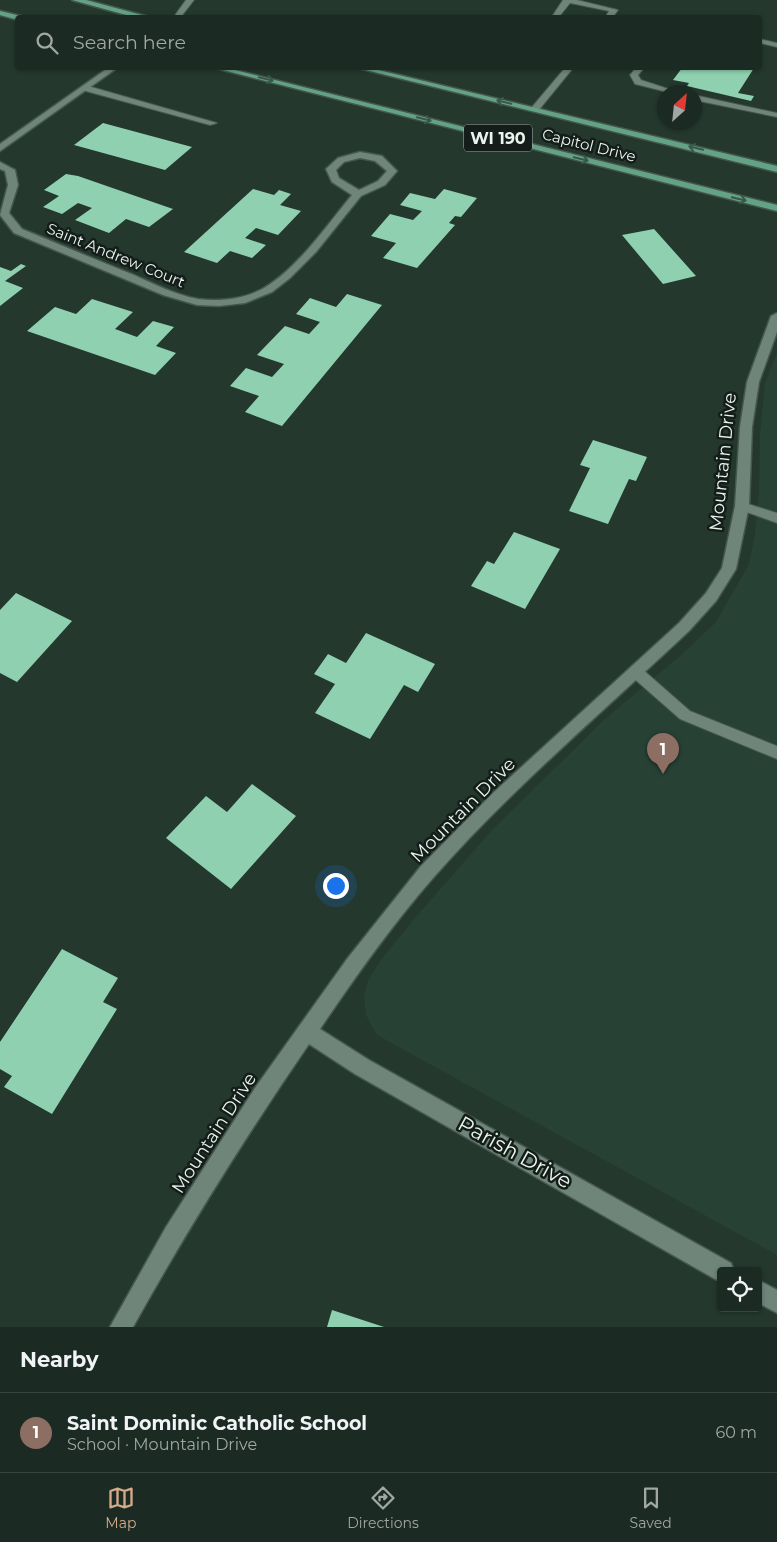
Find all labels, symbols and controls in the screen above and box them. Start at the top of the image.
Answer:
search box [15,15,762,70]
icon: search [33,29,61,57]
text: Search here [73,31,186,54]
one-way arrow [258,75,274,85]
north arrow [657,85,702,130]
one-way arrow [496,97,512,106]
one-way arrow [415,115,431,124]
street label: Capitol Drive [540,124,638,166]
road number: WI 190 [464,125,532,152]
one-way arrow [688,143,704,153]
one-way arrow [573,155,589,164]
one-way arrow [730,195,746,204]
street label: Saint Andrew Court [44,219,188,291]
street label: Mountain Drive [705,392,741,532]
pin: 1 [647,733,679,774]
street label: Mountain Drive [406,753,520,867]
your location [323,873,349,899]
street label: Mountain Drive [167,1069,261,1197]
street label: Parish Drive [454,1111,576,1193]
map controls [717,1267,762,1312]
button: locate [717,1267,762,1312]
text: Nearby [20,1347,99,1372]
text: Saint Dominic Catholic School [67,1412,367,1435]
text: 1 [33,1423,39,1442]
text: 60 m [715,1423,757,1442]
text: School · Mountain Drive [67,1435,257,1454]
tab: Map [105,1484,136,1532]
tab: Directions [347,1484,419,1532]
tab: Saved [630,1484,672,1532]

